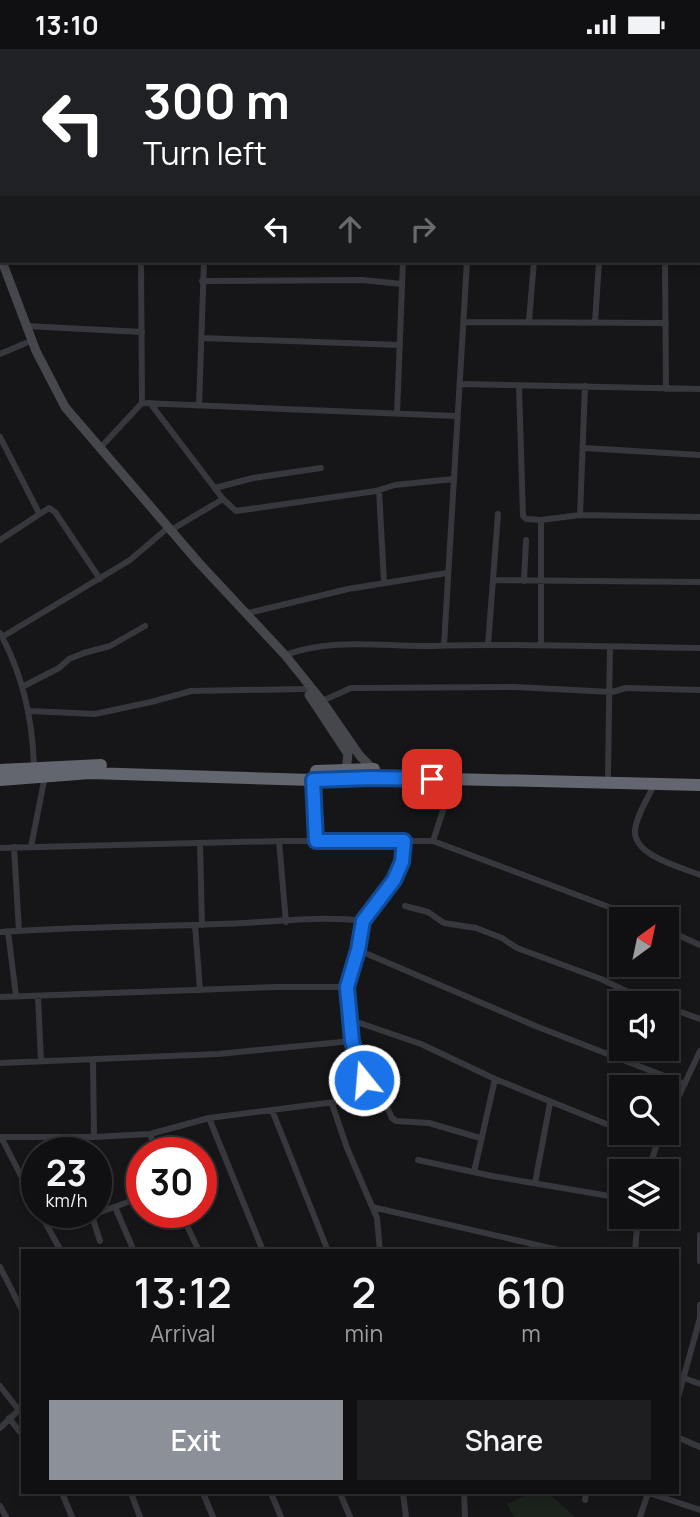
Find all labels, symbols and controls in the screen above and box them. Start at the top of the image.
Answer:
text: 13:10 [35,7,99,43]
text: 300 m [143,67,290,134]
icon: left [28,77,119,168]
text: Turn left [143,131,267,175]
icon: left [258,210,296,248]
icon: ahead [331,210,369,248]
icon: right [404,210,442,248]
pin [402,749,462,809]
icon: arrive [413,760,451,798]
north arrow [609,907,679,977]
map controls [609,907,679,1229]
button: sound [609,991,679,1061]
position arrow [327,1043,401,1117]
button: search [609,1075,679,1145]
speed limit sign: 30 [126,1137,217,1228]
text: 23 [46,1149,87,1197]
button: layers [609,1159,679,1229]
text: km/h [46,1188,87,1212]
text: 13:12 [134,1263,232,1321]
text: 2 [352,1263,376,1321]
text: 610 [496,1263,566,1321]
text: Arrival [150,1317,216,1349]
text: min [345,1317,383,1349]
text: m [521,1317,541,1349]
button: Exit [49,1400,343,1480]
button: Share [357,1400,651,1480]

